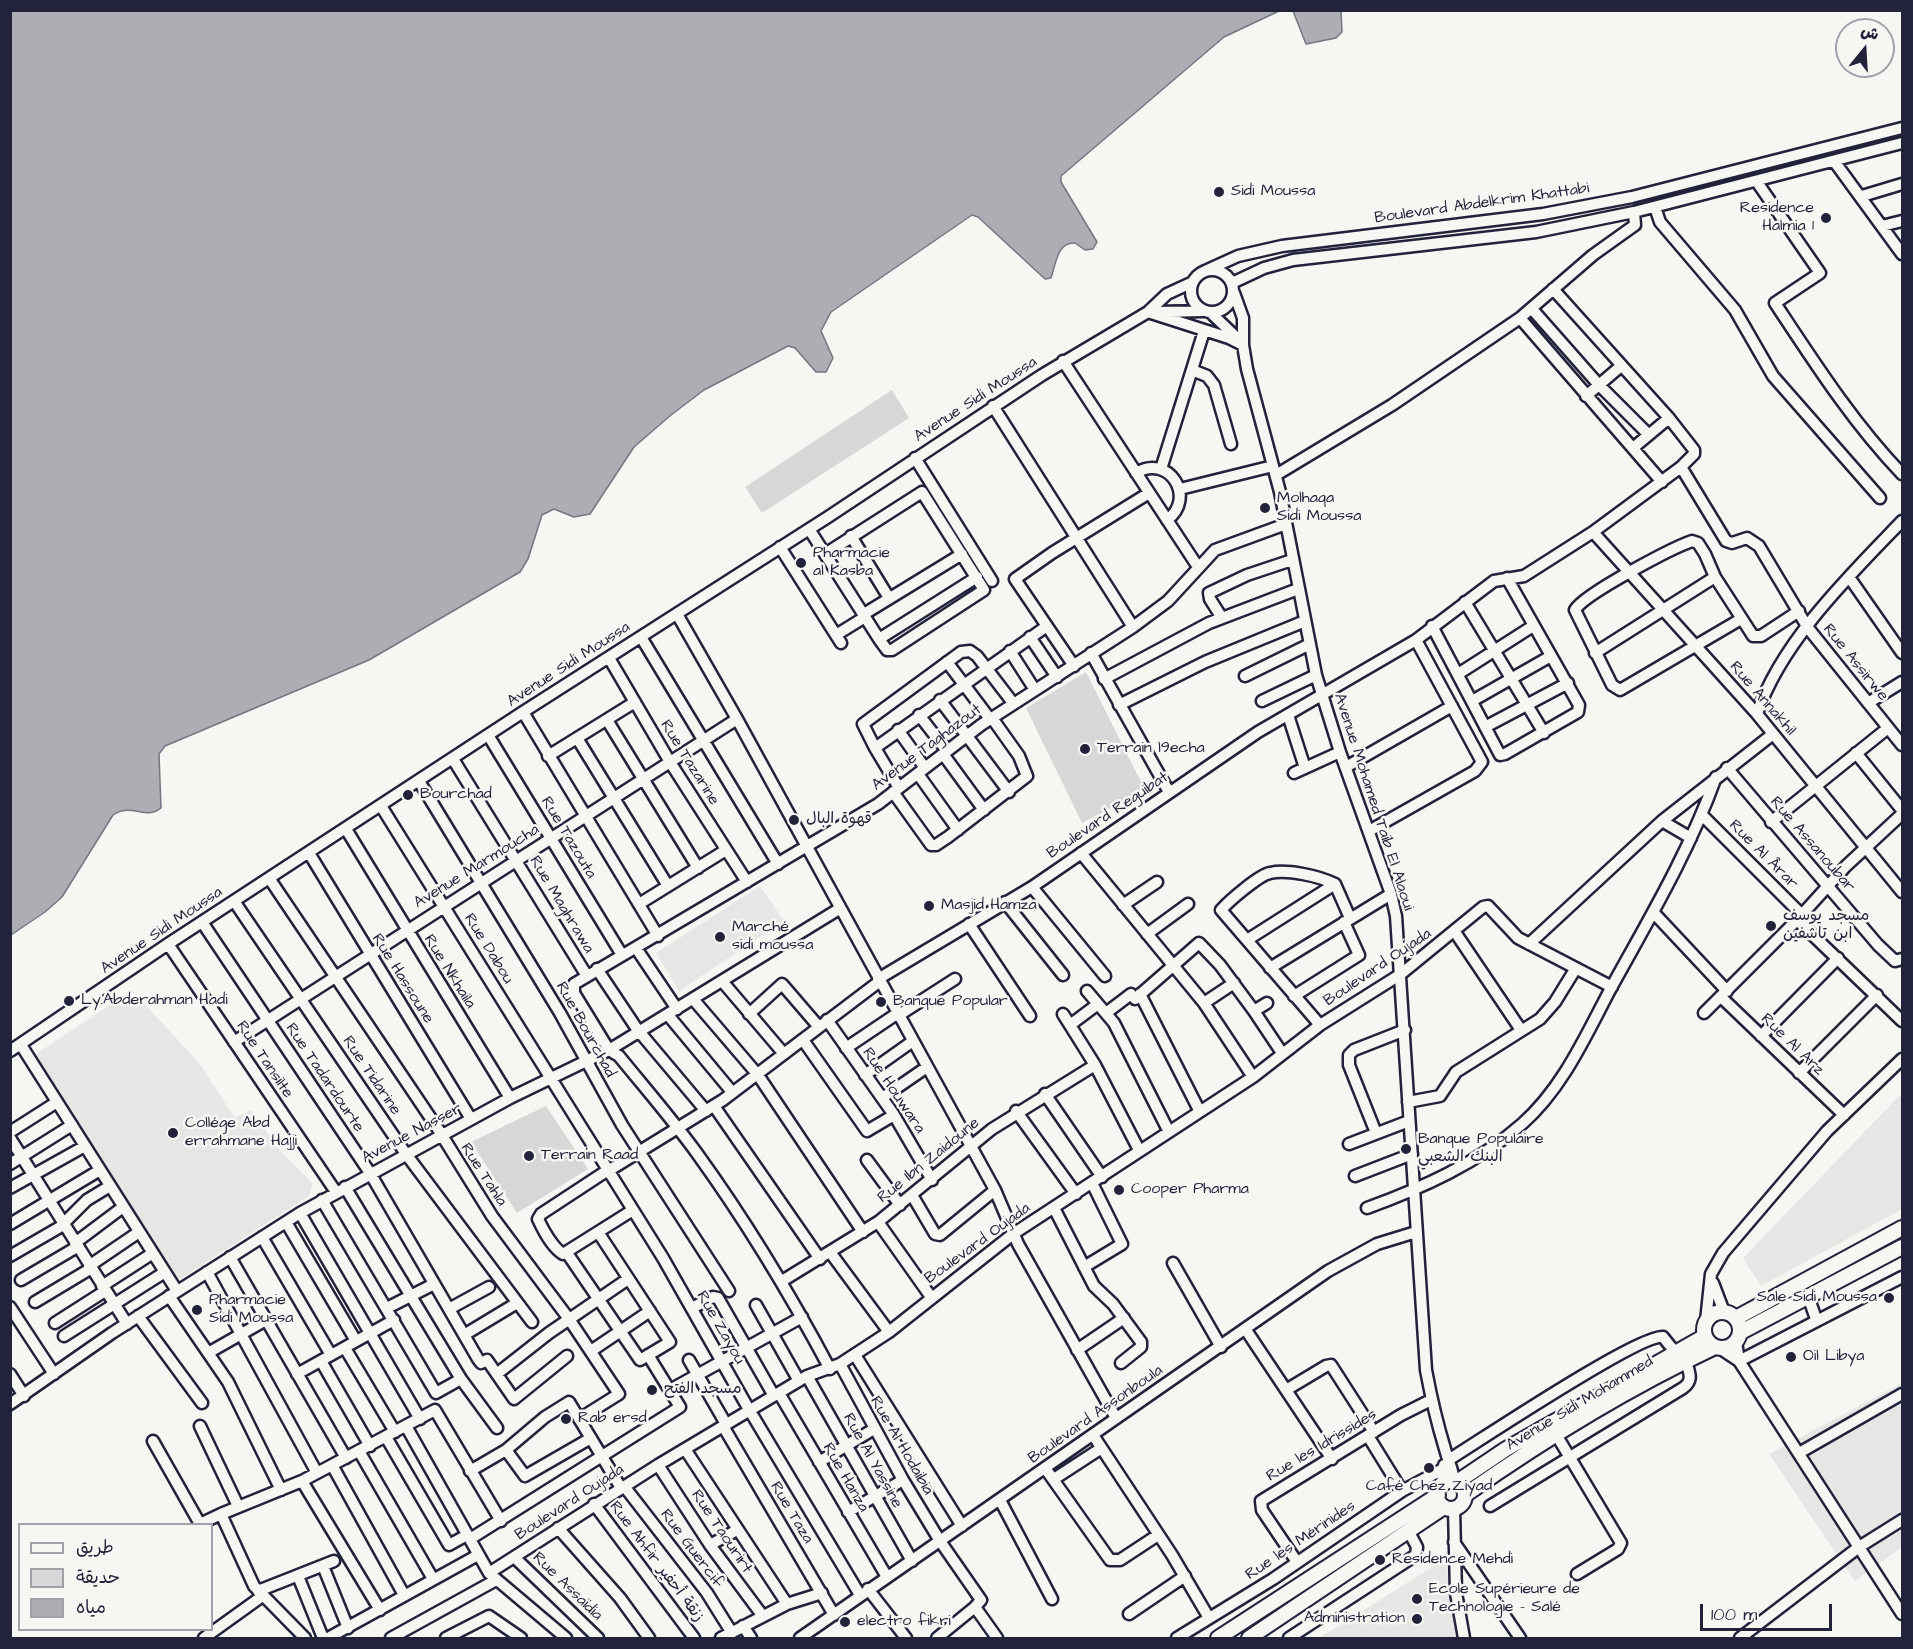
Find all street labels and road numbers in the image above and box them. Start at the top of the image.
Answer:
street label: Boulevard Abdelkrim Khattabi [1374,179,1590,229]
street label: Avenue Sidi Moussa [911,353,1041,447]
street label: Avenue Sidi Moussa [504,618,634,712]
street label: Rue Assirwe [1818,621,1892,705]
street label: Rue Annakhil [1725,658,1799,740]
street label: Avenue Mohamed Taïb El Alaoui [1329,691,1417,913]
street label: Avenue Taghazout [868,701,986,795]
street label: Rue Tazarine [655,717,723,809]
street label: Boulevard Reguibat [1044,768,1172,864]
street label: Rue Tazouta [536,793,600,883]
street label: Rue Assanoubar [1765,793,1859,897]
street label: Rue Al Ârar [1724,816,1802,894]
street label: Avenue Marmoucha [411,821,543,913]
street label: Rue Maghrawa [524,853,598,957]
street label: Avenue Sidi Moussa [97,883,227,979]
street label: Rue Dabou [459,910,517,988]
street label: Boulevard Oujada [1321,925,1435,1011]
street label: Rue Hassoune [367,931,437,1027]
street label: Rue Nkhaila [419,931,479,1013]
street label: Rue Bourchad [551,979,619,1081]
street label: Rue Al Arz [1756,1010,1828,1080]
street label: Rue Tansilte [231,1018,297,1102]
street label: Rue Tadardourte [280,1020,368,1136]
street label: Rue Tidarine [338,1033,404,1119]
street label: Rue Houwara [857,1044,929,1138]
street label: Avenue Nasser [359,1100,465,1168]
street label: Rue Ibn Zaidoune [874,1114,984,1208]
street label: Rue Tahla [456,1140,510,1210]
street label: Boulevard Oujada [922,1199,1034,1289]
street label: Rue Zayou [691,1288,749,1368]
street label: Avenue Sidi Mohammed [1503,1352,1657,1456]
street label: Boulevard Assonboula [1025,1361,1167,1469]
street label: Rue Al Hodaibia [865,1393,937,1499]
street label: Rue les Idrissides [1263,1405,1381,1487]
street label: Rue Al Yassine [838,1410,906,1512]
street label: Rue Hanza [818,1440,872,1516]
street label: Boulevard Oujada [512,1461,628,1545]
street label: Rue Taza [765,1479,817,1547]
street label: Rue Taourirt [686,1487,756,1577]
street label: Rue les Mérinides [1242,1497,1360,1585]
street label: Rue Ahfir زنقة أحفير [604,1498,708,1626]
street label: Rue Guercif [655,1506,727,1592]
street label: Rue Assaïdia [528,1549,606,1625]

